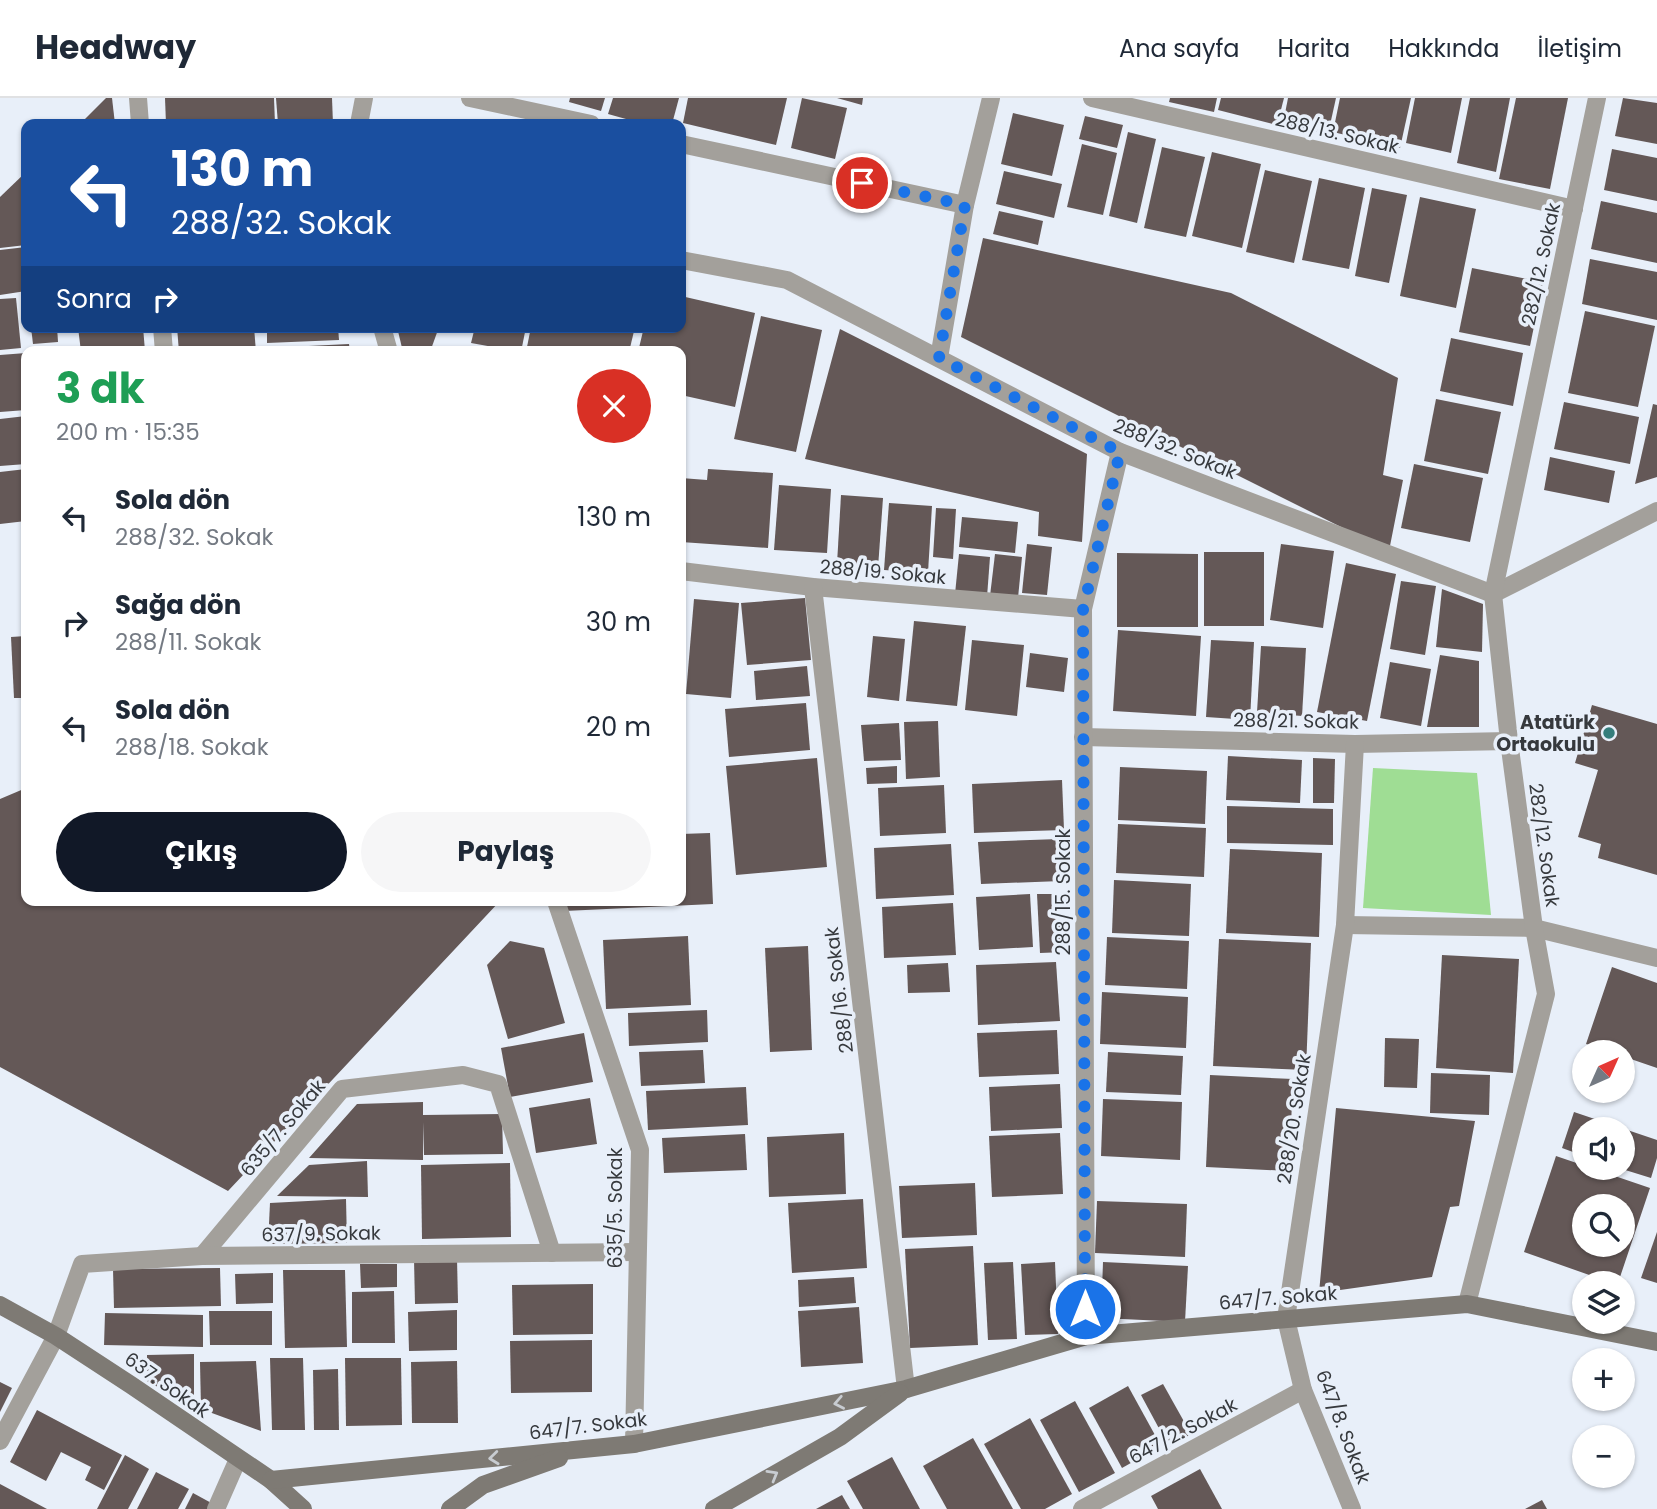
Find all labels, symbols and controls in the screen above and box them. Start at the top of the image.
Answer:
text: Headway [35,24,196,71]
text: Ana sayfa [1119,32,1240,65]
text: Harita [1278,32,1350,65]
text: Hakkında [1388,32,1500,65]
text: İletişim [1538,32,1622,65]
street label: 288/13. Sokak [1273,106,1402,160]
text: 130 m [171,135,313,203]
icon: left [56,147,147,238]
pin [832,153,892,213]
icon: arrive [843,164,881,202]
text: 288/32. Sokak [171,200,391,245]
street label: 282/12. Sokak [1515,200,1567,328]
icon: right [146,280,184,318]
text: Sonra [56,281,132,317]
text: 3 dk [56,359,145,418]
button: close [577,369,651,443]
street label: 288/32. Sokak [1109,412,1241,486]
text: 200 m · 15:35 [56,416,200,448]
text: Sola dön [115,482,230,518]
icon: left [56,499,94,537]
text: 130 m [577,499,651,535]
text: 288/32. Sokak [115,521,273,553]
street label: 288/19. Sokak [819,553,948,591]
text: Sağa dön [115,587,241,623]
icon: right [56,604,94,642]
text: 30 m [586,604,651,640]
text: 288/11. Sokak [115,626,261,658]
text: Sola dön [115,692,230,728]
street label: 288/21. Sokak [1233,706,1359,736]
icon: left [56,709,94,747]
text: 20 m [586,709,651,745]
place label: Atatürk Ortaokulu [1496,709,1595,758]
marker: Atatürk Ortaokulu [1601,725,1617,741]
text: 288/18. Sokak [115,731,269,763]
street label: 282/12. Sokak [1522,781,1566,909]
button: Çıkış [56,812,347,892]
button: Paylaş [361,812,651,892]
street label: 288/15. Sokak [1050,828,1077,955]
street label: 288/16. Sokak [818,925,860,1055]
north arrow [1572,1040,1634,1102]
map controls [1572,1040,1635,1488]
street label: 288/20. Sokak [1270,1052,1318,1186]
street label: 635/7. Sokak [234,1073,332,1182]
button: sound [1572,1117,1635,1180]
street label: 635/5. Sokak [602,1147,629,1268]
button: search [1572,1194,1635,1257]
street label: 637/9. Sokak [261,1219,381,1249]
button: layers [1572,1271,1635,1334]
position arrow [1048,1272,1122,1346]
street label: 647/7. Sokak [1218,1279,1338,1317]
street label: 637. Sokak [119,1346,215,1424]
button: + [1572,1348,1635,1411]
street label: 647/8. Sokak [1309,1366,1377,1488]
street label: 647/2. Sokak [1124,1391,1242,1471]
one-way arrow [833,1394,845,1409]
street label: 647/7. Sokak [527,1405,649,1447]
button: − [1572,1425,1635,1488]
one-way arrow [488,1450,499,1465]
one-way arrow [766,1470,778,1483]

